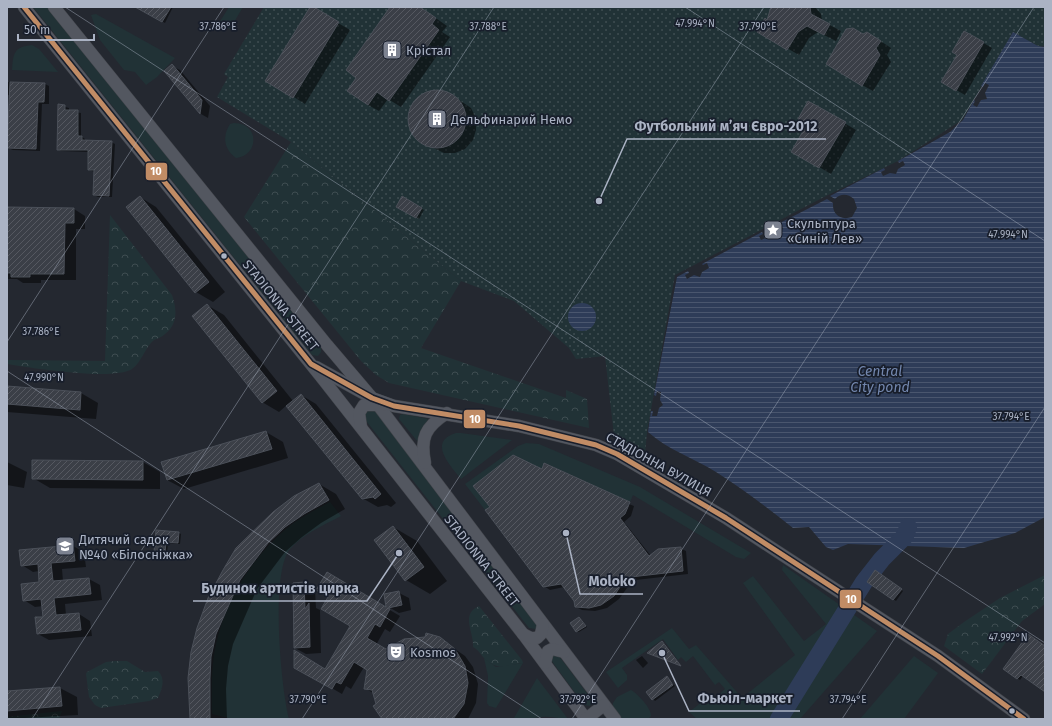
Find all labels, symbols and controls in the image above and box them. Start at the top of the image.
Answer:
scale bar [18,16,94,42]
text: 47.994°N [675,18,715,30]
text: 37.786°E [199,21,237,33]
text: 37.788°E [469,21,507,33]
text: 37.790°E [739,21,777,33]
text: 50 m [24,23,50,37]
building icon: Крістал [381,39,403,61]
place label: Крістал [406,43,451,58]
building icon: Дельфинарий Немо [426,108,448,130]
place label: Дельфинарий Немо [450,112,572,127]
callout: Футбольний мʼяч Євро-2012 [627,113,826,139]
text: Футбольний мʼяч Євро-2012 [635,118,817,135]
line badge: 10 [145,162,168,181]
text: 10 [150,165,162,178]
place label: Скульптура «Синій Лев» [787,216,862,246]
place icon: Скульптура «Синій Лев» [762,219,784,241]
text: 47.994°N [988,229,1028,241]
unlabelled marker [219,251,229,261]
street label: STADIONNA STREET [239,257,322,354]
text: 37.786°E [22,326,60,338]
water label: Central City pond [850,363,910,396]
text: 47.990°N [24,372,64,384]
line badge: 10 [463,409,486,429]
text: 37.794°E [992,411,1030,423]
text: 10 [469,413,481,426]
street label: СТАДІОННА ВУЛИЦЯ [603,429,714,500]
street label: STADIONNA STREET [441,511,522,609]
place label: Дитячий садок №40 «Білосніжка» [78,532,193,562]
school or university icon: Дитячий садок №40 «Білосніжка» [54,535,76,557]
callout: Moloko [580,568,643,594]
text: Moloko [588,573,636,590]
callout: Будинок артистів цирка [193,575,367,601]
text: Будинок артистів цирка [201,580,359,597]
line badge: 10 [839,589,862,609]
text: 10 [845,593,857,606]
text: 47.992°N [989,632,1027,644]
theatre icon: Kosmos [385,641,407,663]
place label: Kosmos [410,645,456,660]
callout: Фьюіл-маркет [689,685,800,711]
text: Фьюіл-маркет [697,690,793,707]
text: 37.790°E [289,694,327,706]
text: 37.792°E [560,694,596,706]
text: 37.794°E [829,694,867,706]
unlabelled marker [1007,706,1017,716]

